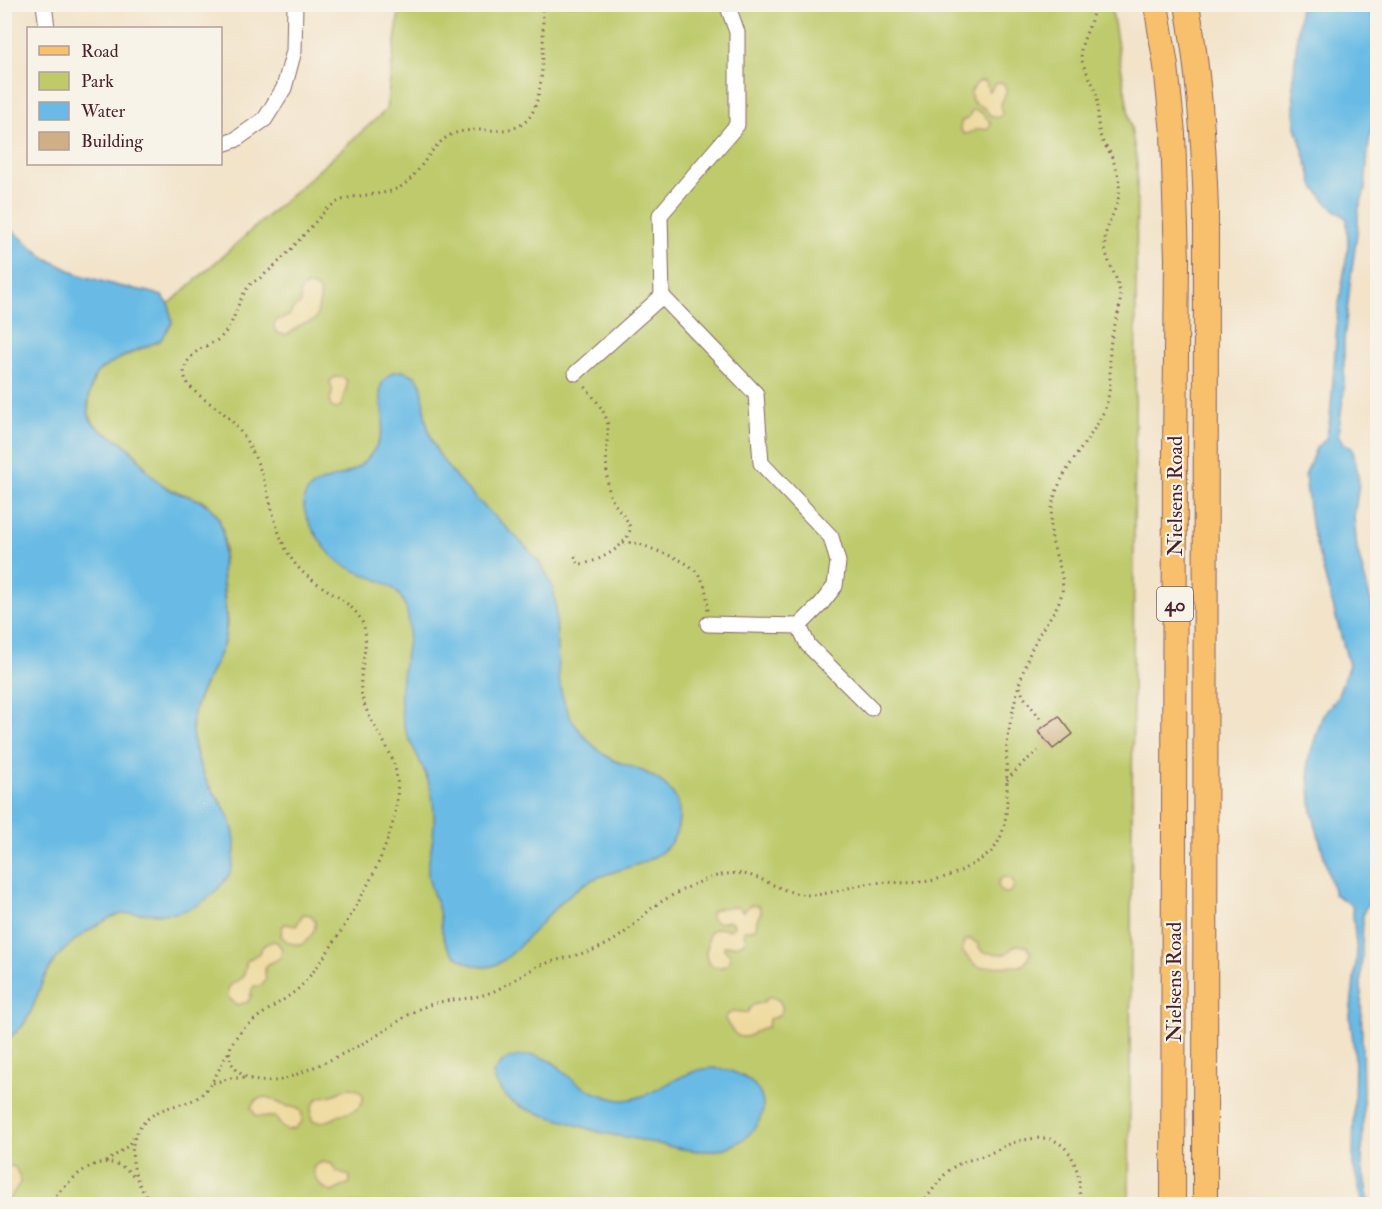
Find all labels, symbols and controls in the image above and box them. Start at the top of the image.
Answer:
legend [27,27,222,165]
text: Road [81,40,119,63]
text: Park [81,70,114,93]
text: Water [80,100,125,123]
text: Building [81,130,144,153]
street label: Nielsens Road [1162,435,1189,556]
road number: 40 [1157,587,1193,621]
street label: Nielsens Road [1161,921,1188,1042]

